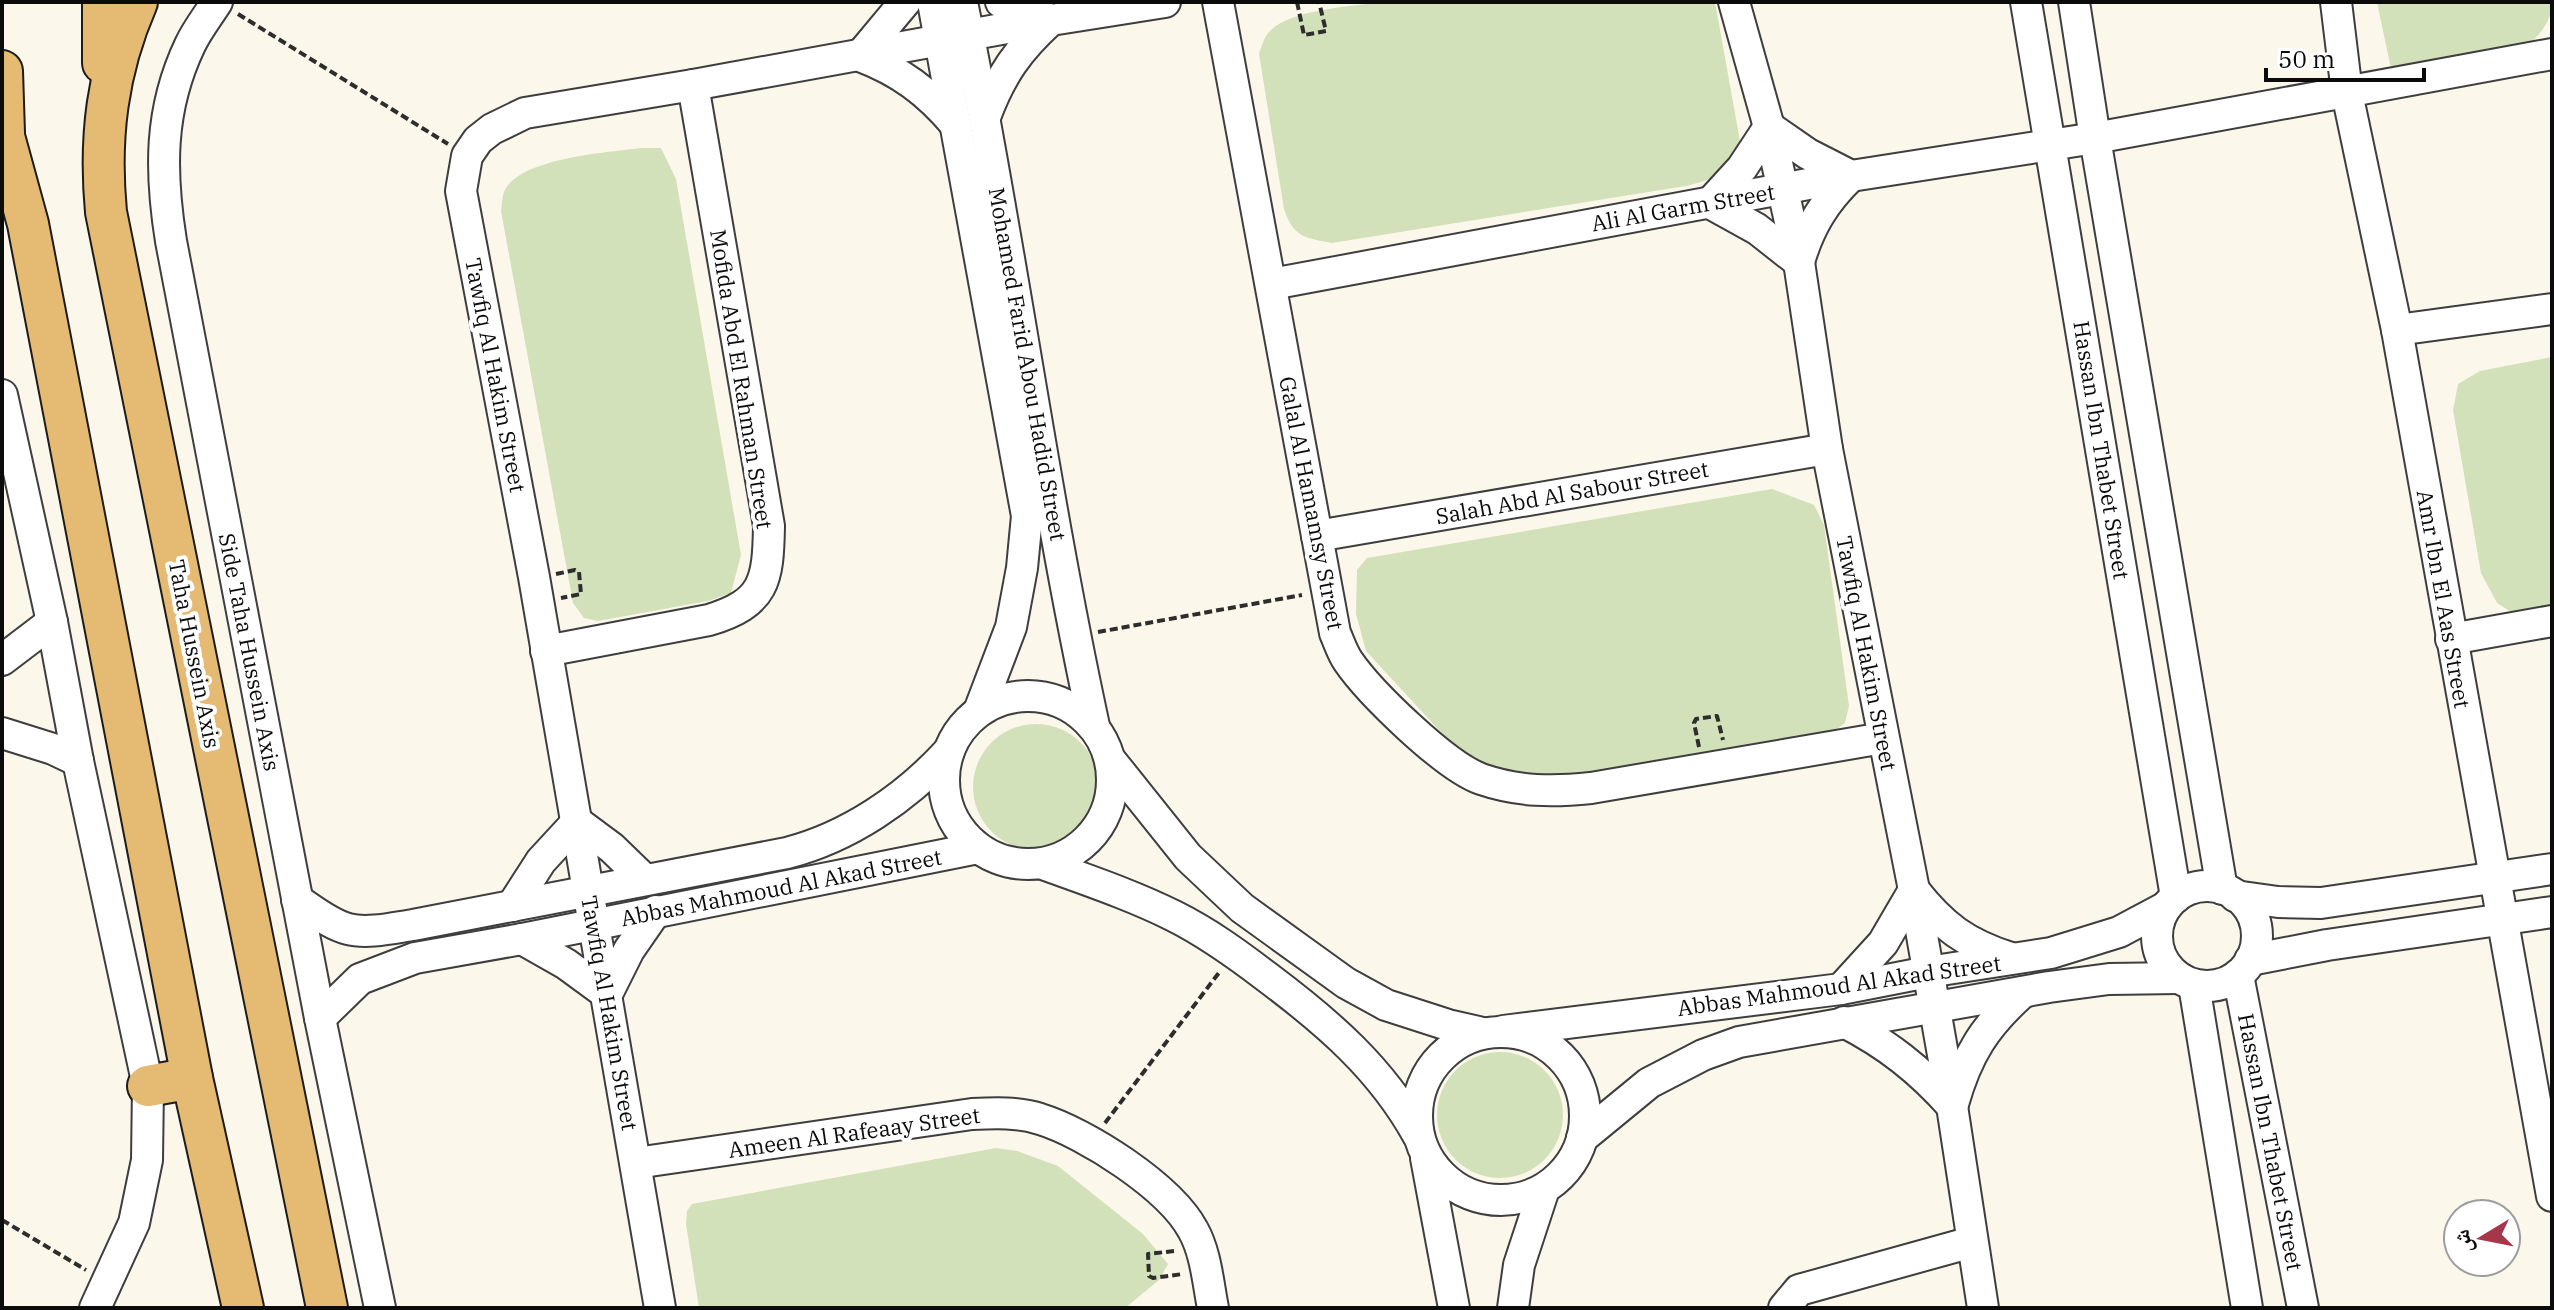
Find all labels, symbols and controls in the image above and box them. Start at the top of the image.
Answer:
scale bar [2266,32,2424,82]
text: 50 m [2278,43,2335,75]
street label: Ali Al Garm Street [1589,177,1777,237]
street label: Mohamed Farid Abou Hadid Street [983,185,1073,543]
street label: Mofida Abd El Rahman Street [704,227,780,531]
street label: Tawfiq Al Hakim Street [459,255,533,495]
street label: Hassan Ibn Thabet Street [2067,319,2137,582]
street label: Galal Al Hamamsy Street [1273,374,1351,632]
street label: Salah Abd Al Sabour Street [1433,454,1711,530]
street label: Amr Ibn El Aas Street [2410,487,2478,711]
street label: Side Taha Hussein Axis [213,531,287,773]
street label: Tawfiq Al Hakim Street [1830,533,1904,773]
street label: Taha Hussein Axis [162,557,228,751]
street label: Abbas Mahmoud Al Akad Street [618,842,944,932]
street label: Tawfiq Al Hakim Street [575,893,645,1133]
street label: Abbas Mahmoud Al Akad Street [1675,948,2003,1022]
street label: Hassan Ibn Thabet Street [2232,1011,2310,1273]
street label: Ameen Al Rafeaay Street [726,1100,982,1164]
north arrow [2442,1198,2522,1278]
text: ش [2446,1228,2478,1256]

